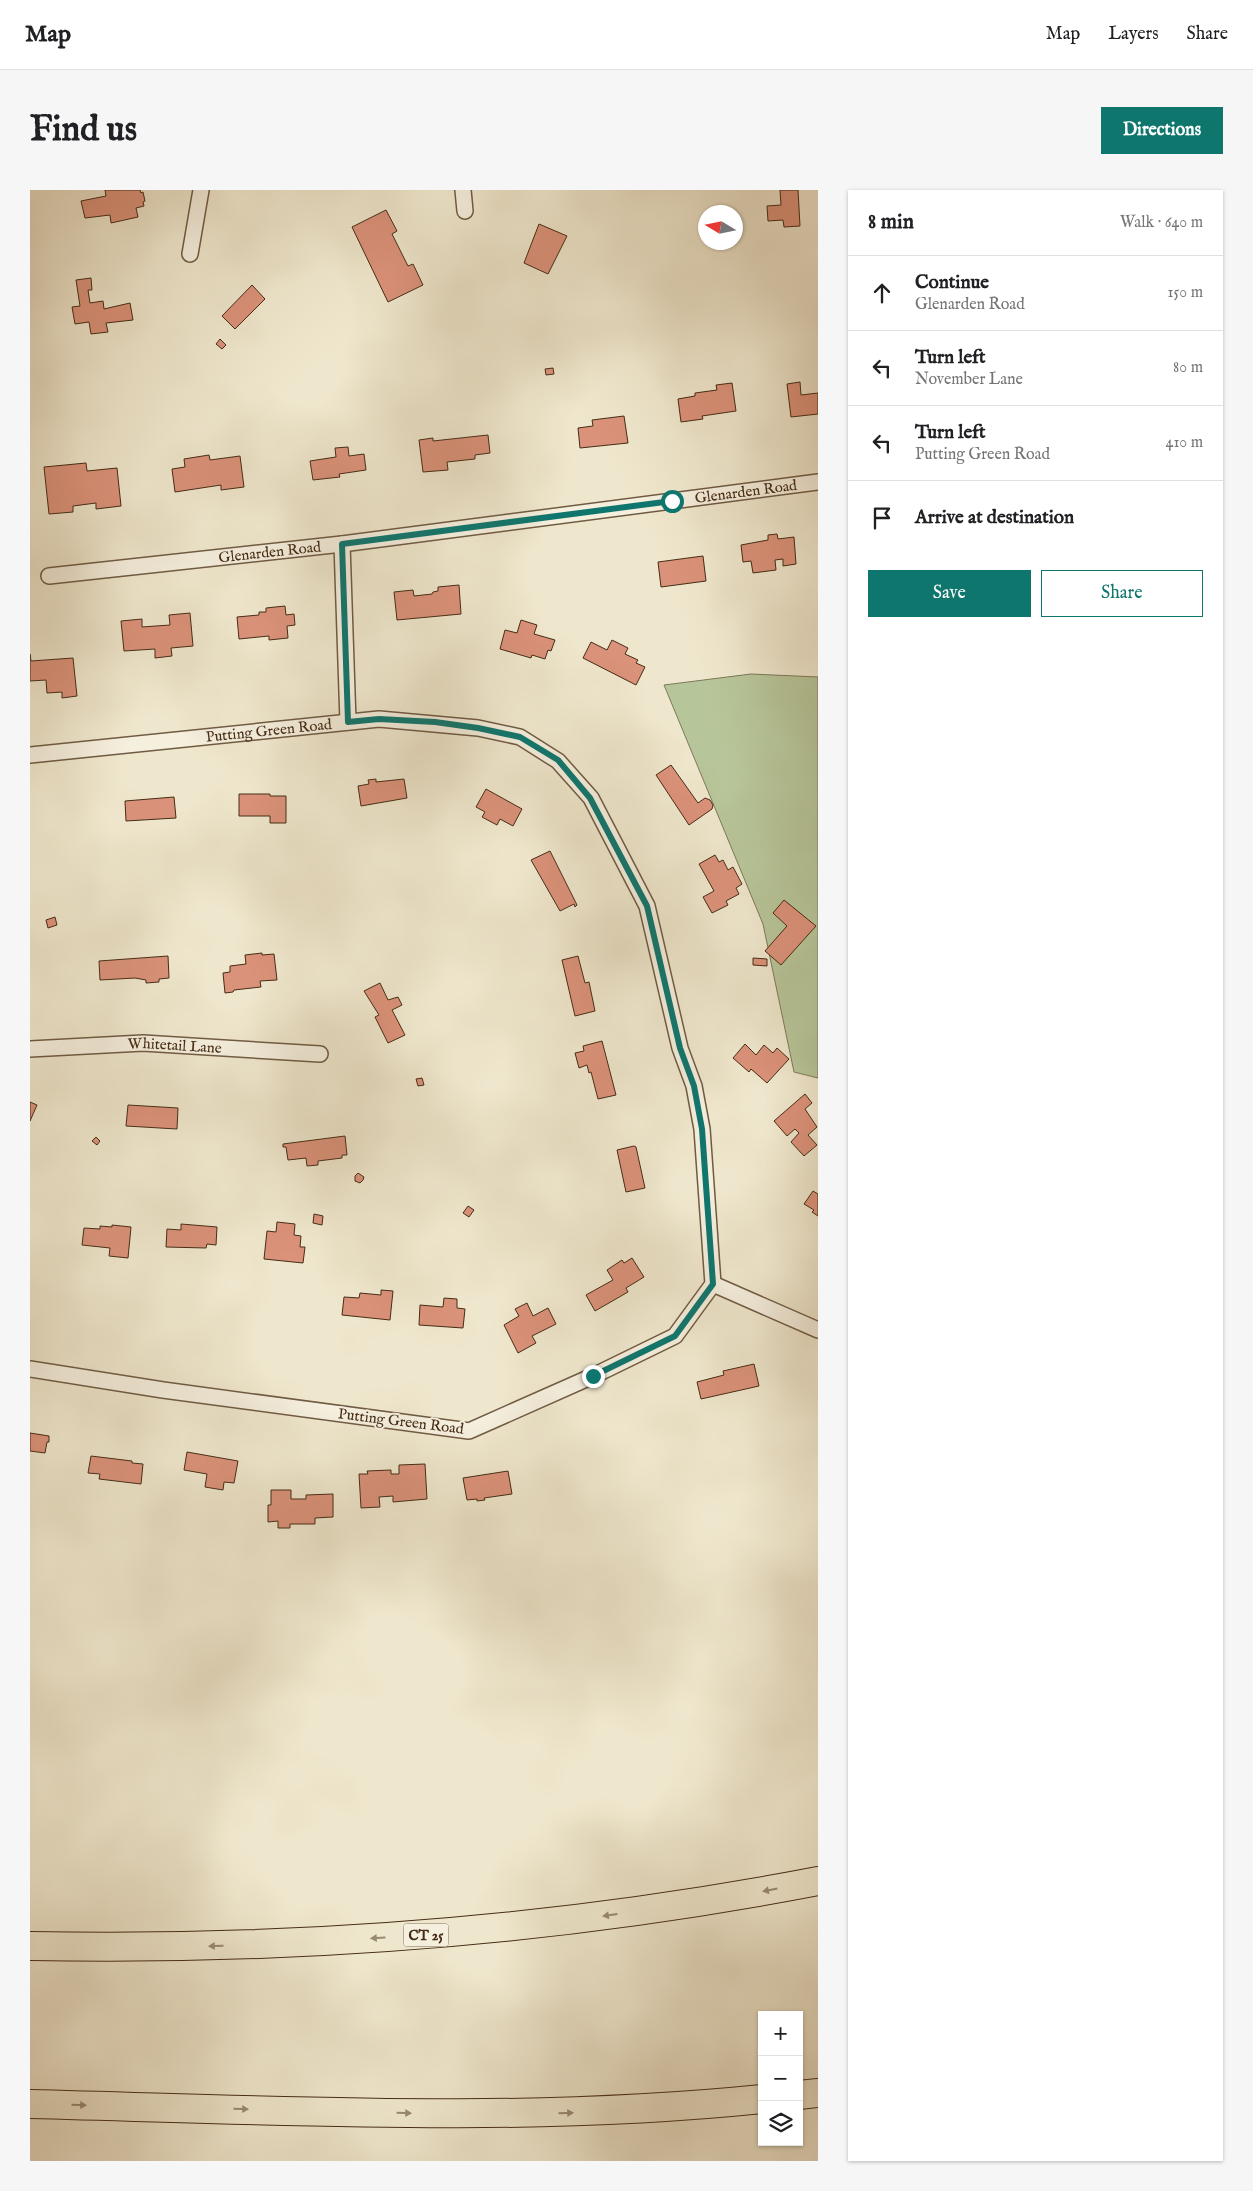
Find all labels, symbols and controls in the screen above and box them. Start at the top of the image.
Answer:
text: Map [25,19,71,50]
text: Map [1046,23,1080,46]
text: Layers [1108,23,1159,46]
text: Share [1187,23,1228,46]
button: Directions [1101,107,1223,154]
text: Find us [30,108,137,153]
north arrow [698,205,743,250]
text: 8 min [868,209,914,236]
text: Walk · 640 m [1120,213,1203,233]
text: Continue [915,271,989,295]
icon: ahead [868,279,896,307]
text: 150 m [1168,283,1203,303]
text: Glenarden Road [915,295,1025,315]
text: Turn left [915,346,986,370]
icon: left [868,354,896,382]
text: 80 m [1173,358,1203,378]
text: November Lane [915,370,1023,390]
text: Turn left [915,421,986,445]
icon: left [868,429,896,457]
text: 410 m [1166,433,1203,453]
text: Putting Green Road [915,445,1050,465]
street label: Glenarden Road [694,476,799,508]
route start [661,490,684,513]
icon: arrive [868,504,896,532]
text: Arrive at destination [915,506,1074,530]
street label: Glenarden Road [218,537,323,567]
button: Save [868,570,1031,617]
button: Share [1041,570,1203,617]
street label: Putting Green Road [205,715,334,747]
street label: Whitetail Lane [127,1034,222,1058]
route end [582,1365,605,1388]
street label: Putting Green Road [337,1404,466,1439]
one-way arrow [762,1887,778,1895]
one-way arrow [601,1911,617,1919]
road number: CT 25 [404,1924,448,1946]
one-way arrow [370,1935,386,1943]
one-way arrow [208,1942,224,1950]
map controls [758,2011,803,2146]
button: + [758,2011,803,2056]
button: − [758,2056,803,2101]
one-way arrow [71,2101,87,2109]
button: layers [758,2101,803,2146]
one-way arrow [233,2105,249,2113]
one-way arrow [396,2109,412,2117]
one-way arrow [558,2109,574,2117]

